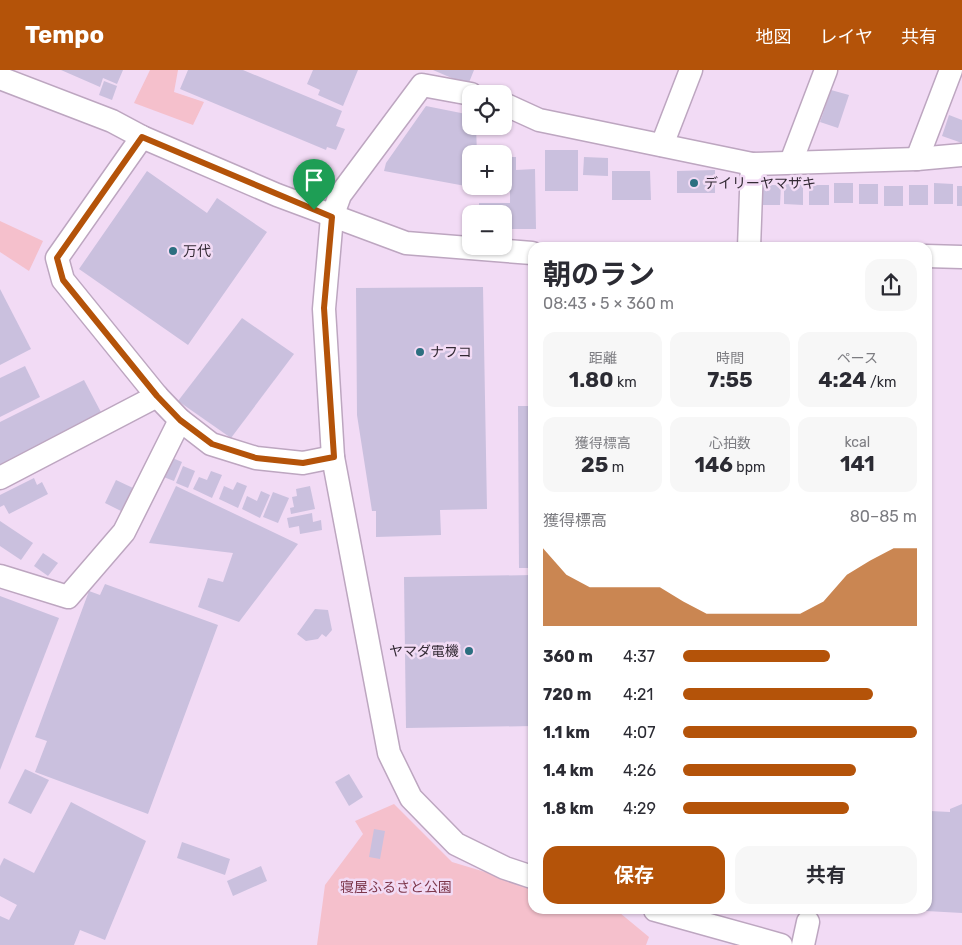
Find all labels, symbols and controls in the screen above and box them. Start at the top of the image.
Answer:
text: Tempo [25,21,104,49]
text: 地図 [756,26,792,48]
text: レイヤ [820,26,873,48]
text: 共有 [901,26,937,48]
map controls [462,85,512,255]
button: locate [462,85,512,135]
button: + [462,145,512,195]
pin [293,159,335,210]
icon: arrive [300,166,328,194]
place label: デイリーヤマザキ [704,175,816,192]
marker: デイリーヤマザキ [688,177,700,189]
button: − [462,205,512,255]
place label: 万代 [183,243,211,260]
marker: 万代 [167,245,179,257]
text: 朝のラン [543,258,655,291]
button: share [865,259,917,311]
text: 08:43 · 5 × 360 m [543,294,674,313]
place label: ナフコ [430,344,472,361]
marker: ナフコ [414,346,426,358]
text: 距離 [589,350,617,367]
text: 時間 [716,350,744,367]
text: ペース [837,350,878,367]
text: 1.80 [569,367,614,392]
text: 7:55 [707,367,753,392]
text: 4:24 [818,367,867,392]
text: km [614,374,637,391]
text: /km [867,374,896,391]
text: kcal [844,434,870,451]
text: 獲得標高 [575,435,631,452]
text: 心拍数 [709,435,751,452]
text: 141 [840,451,875,476]
text: 25 [581,452,608,477]
text: 146 [694,452,733,477]
text: m [608,459,624,476]
text: bpm [733,459,766,476]
text: 80–85 m [850,507,917,526]
text: 獲得標高 [543,511,607,530]
place label: ヤマダ電機 [389,643,459,660]
marker: ヤマダ電機 [463,645,475,657]
text: 360 m [543,647,593,666]
text: 4:37 [623,647,655,666]
text: 720 m [543,685,592,704]
text: 4:21 [623,685,653,704]
text: 1.1 km [543,723,590,742]
text: 4:07 [623,723,655,742]
text: 1.4 km [543,761,594,780]
text: 4:26 [623,761,656,780]
text: 1.8 km [543,799,594,818]
text: 4:29 [623,799,656,818]
button: 保存 [543,846,725,904]
button: 共有 [735,846,917,904]
park label: 寝屋ふるさと公園 [340,879,452,896]

